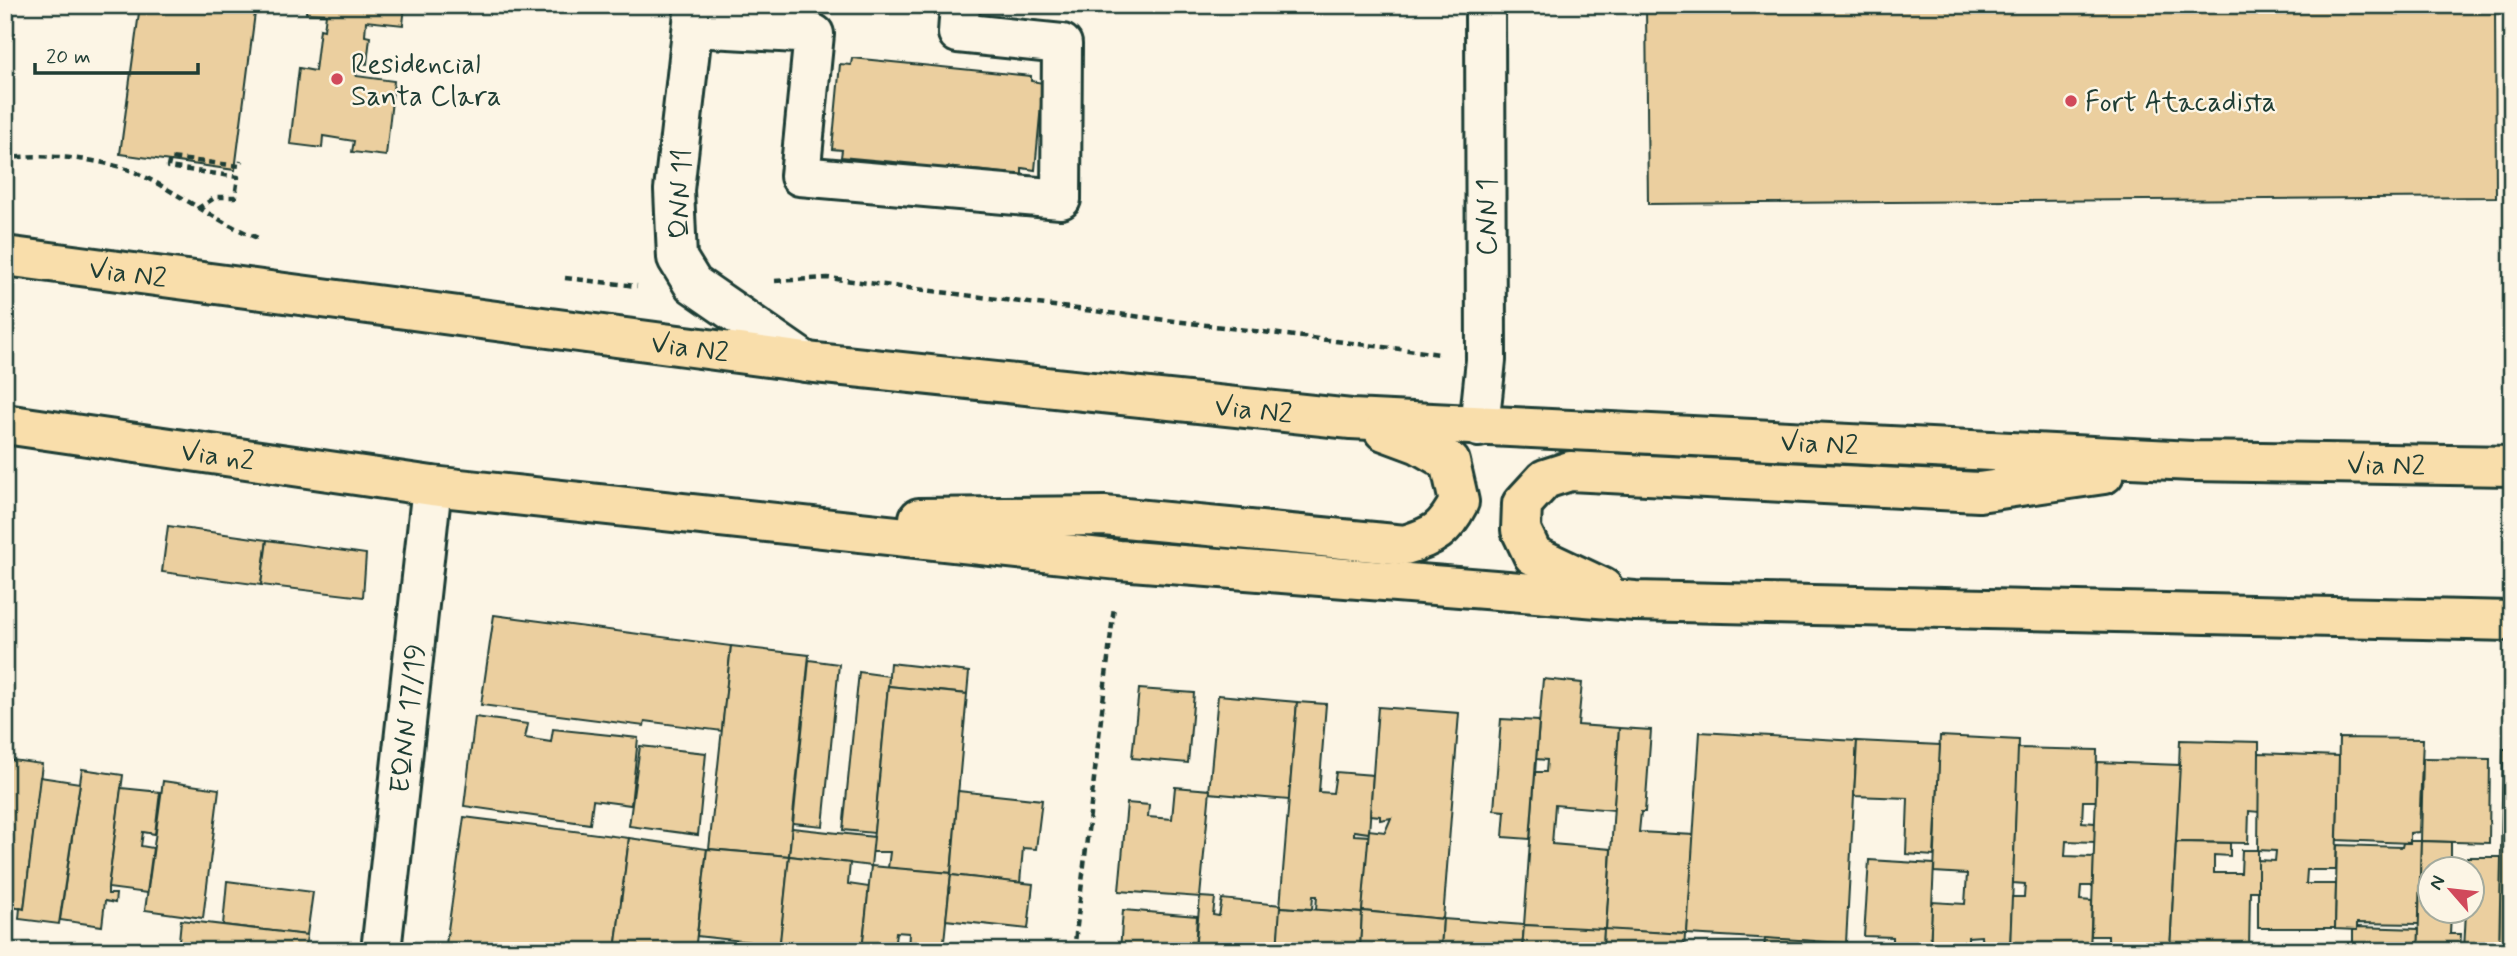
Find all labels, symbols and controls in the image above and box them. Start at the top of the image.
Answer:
scale bar [35,32,198,76]
text: 20 m [46,43,91,71]
place label: Residencial Santa Clara [351,47,501,116]
marker: Residencial Santa Clara [329,71,345,87]
place label: Fort Atacadista [2085,85,2276,122]
marker: Fort Atacadista [2063,93,2079,109]
street label: QNN 11 [661,148,702,240]
street label: CNN 1 [1470,178,1507,256]
street label: Via N2 [86,251,169,298]
street label: Via N2 [649,326,731,373]
street label: Via N2 [1213,389,1294,434]
street label: Via N2 [1779,424,1860,465]
street label: Via n2 [178,434,257,481]
street label: Via N2 [2347,447,2426,486]
street label: EQNN 17/19 [382,642,436,795]
north arrow [2416,855,2486,925]
text: N [2423,871,2451,894]

